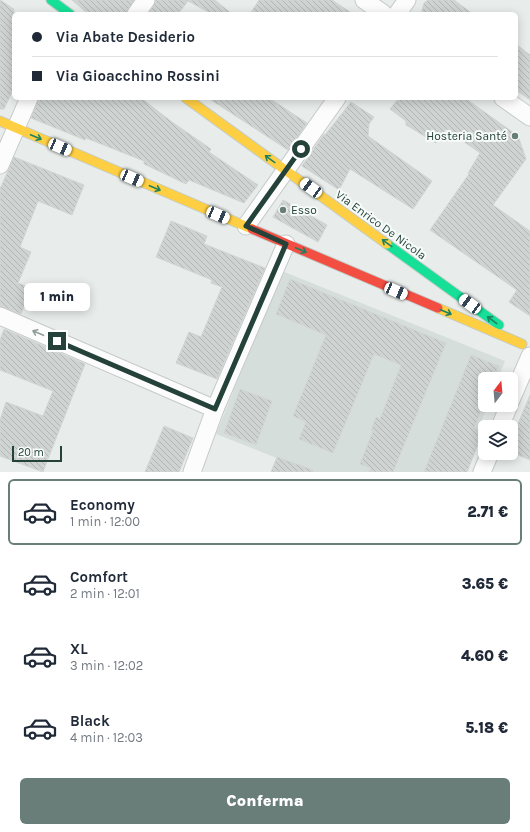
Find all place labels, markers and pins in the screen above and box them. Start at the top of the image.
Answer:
place label: Hosteria Santé [426,129,507,143]
marker: Hosteria Santé [510,131,520,141]
place label: Esso [291,203,317,217]
marker: Esso [278,205,288,215]

